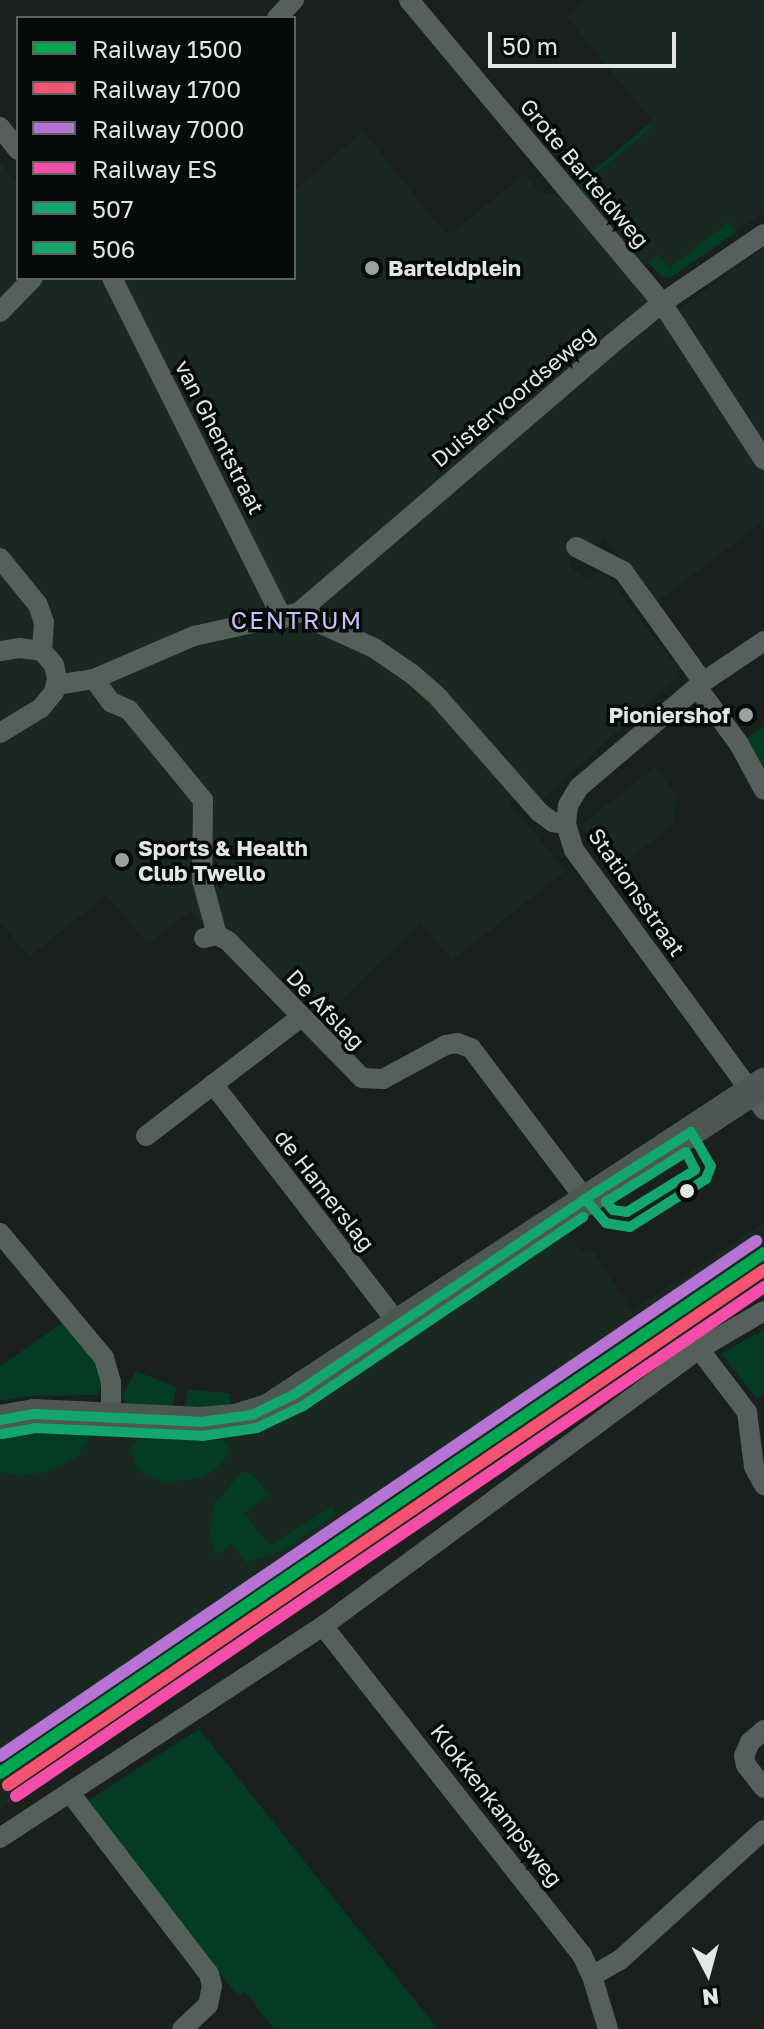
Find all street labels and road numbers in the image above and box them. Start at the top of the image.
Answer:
street label: Grote Barteldweg [515,93,655,253]
street label: Duistervoordseweg [426,320,600,472]
street label: van Ghentstraat [170,356,270,518]
street label: Stationsstraat [583,823,691,961]
street label: De Afslag [282,964,370,1054]
street label: de Hamerslag [270,1124,380,1256]
street label: Klokkenkampsweg [425,1719,569,1891]

